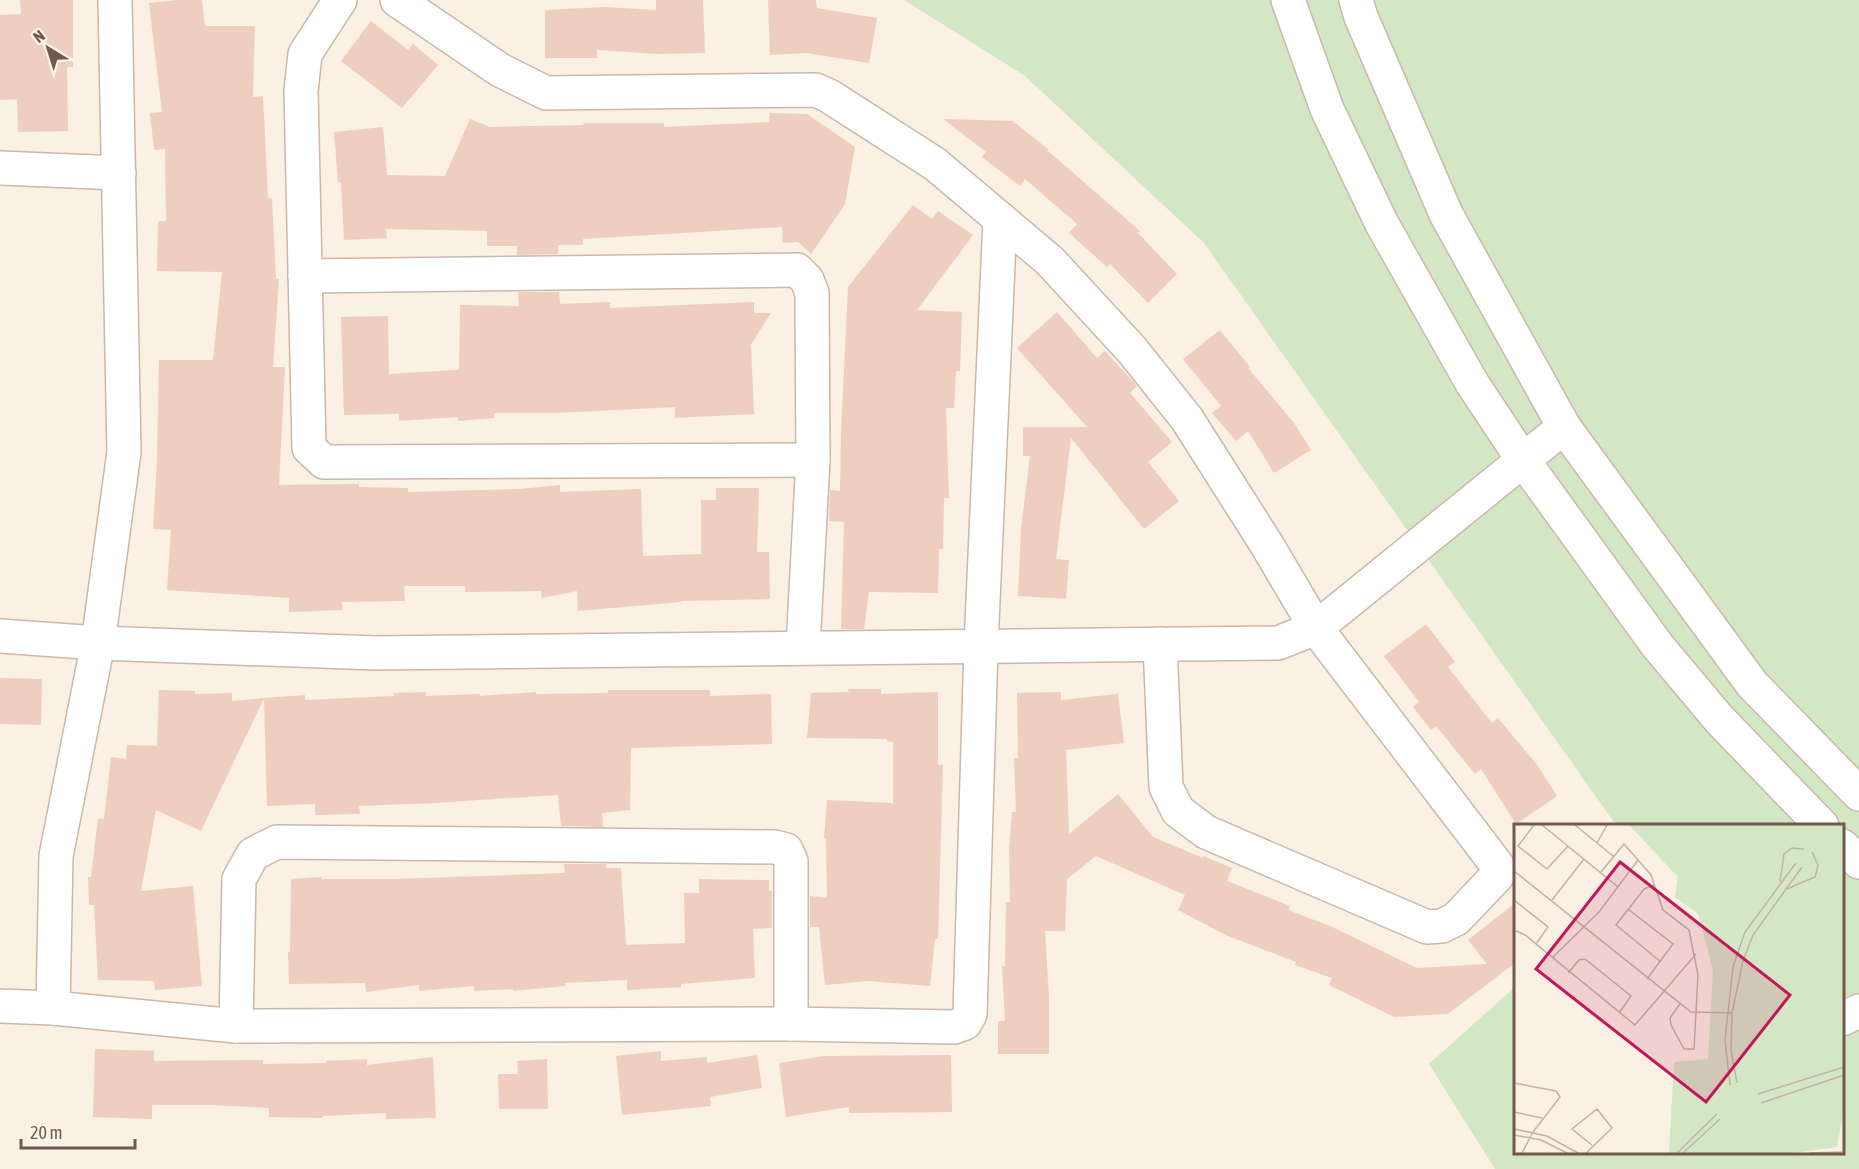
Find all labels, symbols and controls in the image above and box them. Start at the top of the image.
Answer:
north arrow [18,18,78,78]
text: N [29,26,48,46]
inset map [1514,824,1844,1154]
scale bar [21,1112,135,1150]
text: 20 m [30,1122,62,1143]

